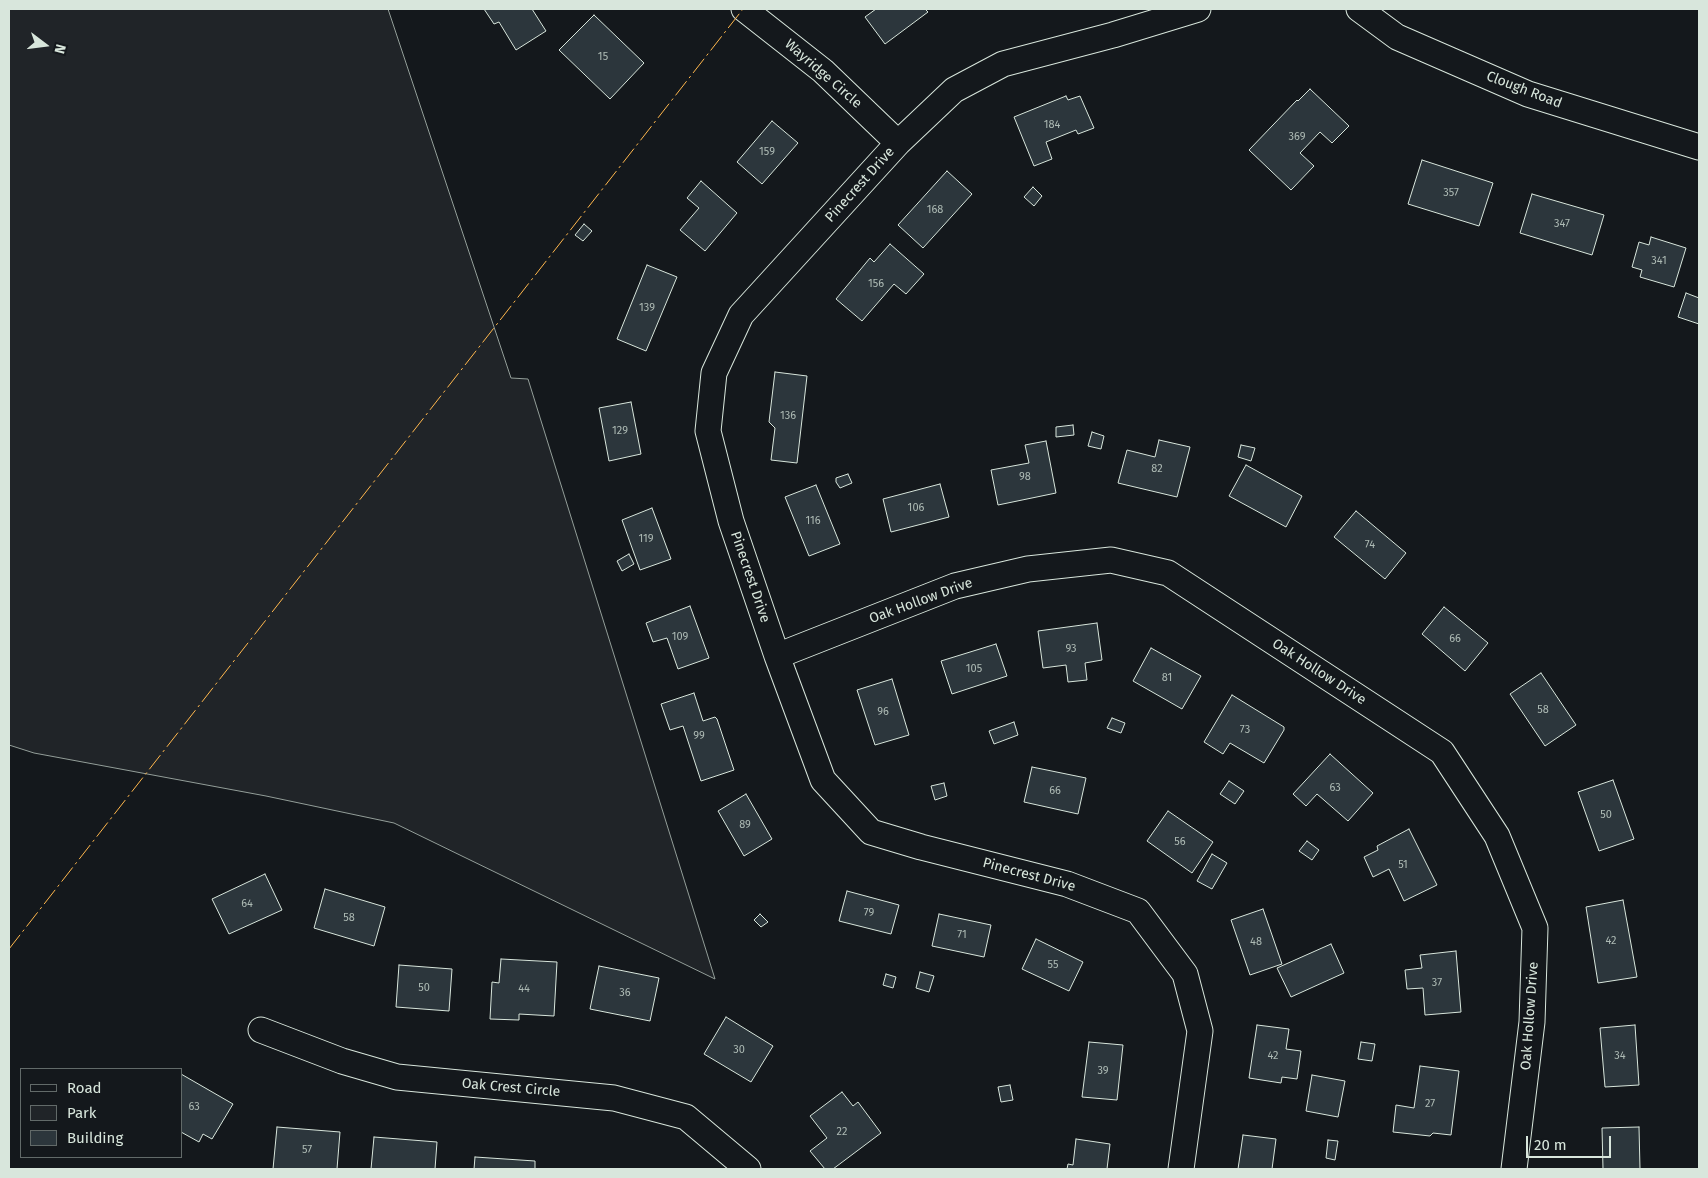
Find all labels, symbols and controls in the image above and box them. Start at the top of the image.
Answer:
north arrow [20,20,70,70]
street label: Wayridge Circle [781,36,865,112]
text: N [51,42,69,56]
house number: 15 [598,50,608,64]
street label: Clough Road [1484,68,1564,112]
house number: 184 [1044,118,1060,132]
house number: 369 [1289,130,1305,144]
street label: Pinecrest Drive [822,144,898,226]
house number: 159 [759,145,775,159]
house number: 357 [1443,186,1459,200]
house number: 168 [927,203,943,217]
house number: 347 [1554,217,1570,231]
house number: 341 [1651,254,1667,268]
house number: 156 [868,277,884,291]
house number: 139 [639,301,655,315]
house number: 136 [780,409,796,423]
house number: 129 [612,424,628,438]
house number: 82 [1151,462,1163,476]
house number: 98 [1019,470,1031,484]
house number: 106 [908,501,924,515]
house number: 116 [805,514,821,528]
street label: Pinecrest Drive [727,529,773,625]
house number: 119 [638,532,654,546]
house number: 74 [1365,538,1375,552]
street label: Oak Hollow Drive [867,575,975,627]
house number: 109 [672,630,688,644]
house number: 66 [1449,632,1461,646]
street label: Oak Hollow Drive [1269,635,1369,709]
house number: 93 [1065,642,1077,656]
house number: 105 [966,662,982,676]
house number: 81 [1162,671,1172,685]
house number: 58 [1537,703,1549,717]
house number: 96 [877,705,889,719]
house number: 73 [1240,723,1250,737]
house number: 99 [693,729,705,743]
house number: 63 [1329,781,1341,795]
house number: 66 [1049,784,1061,798]
house number: 50 [1600,808,1612,822]
house number: 89 [739,818,751,832]
house number: 56 [1174,835,1186,849]
street label: Pinecrest Drive [981,855,1077,895]
house number: 51 [1398,858,1408,872]
house number: 64 [241,897,253,911]
house number: 79 [864,906,874,920]
house number: 58 [343,911,355,925]
house number: 71 [957,928,967,942]
house number: 42 [1605,934,1617,948]
house number: 48 [1250,935,1262,949]
house number: 55 [1048,958,1058,972]
street label: Oak Hollow Drive [1518,961,1542,1071]
house number: 37 [1432,976,1442,990]
house number: 50 [418,981,430,995]
house number: 44 [518,982,530,996]
house number: 36 [619,986,631,1000]
house number: 30 [733,1043,745,1057]
house number: 42 [1267,1049,1279,1063]
house number: 34 [1614,1049,1626,1063]
house number: 39 [1097,1064,1109,1078]
legend [20,1068,182,1158]
street label: Oak Crest Circle [461,1075,561,1101]
text: Road [67,1079,102,1097]
house number: 27 [1425,1097,1435,1111]
house number: 63 [188,1100,200,1114]
text: Park [67,1104,97,1122]
house number: 22 [837,1125,847,1139]
scale bar [1528,1126,1613,1158]
text: Building [67,1129,123,1147]
text: 20 m [1534,1136,1567,1154]
house number: 57 [302,1143,312,1157]

